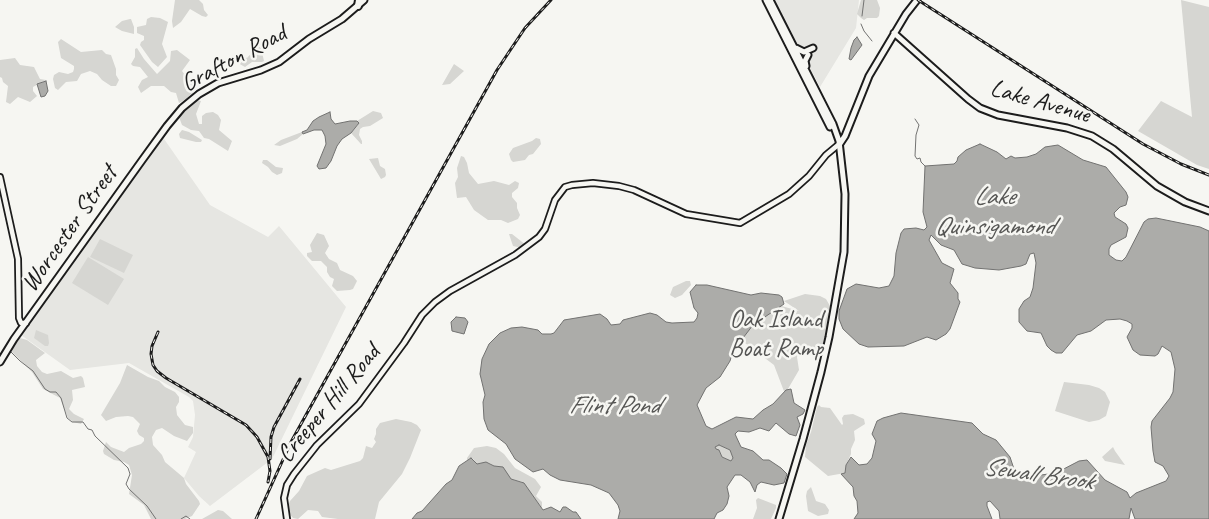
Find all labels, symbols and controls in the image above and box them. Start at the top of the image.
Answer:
street label: Grafton Road [176,19,292,99]
street label: Lake Avenue [987,73,1093,131]
street label: Worcester Street [16,160,124,298]
water label: Lake Quinsigamond [934,181,1054,242]
park label: Oak Island Boat Ramp [729,305,823,364]
street label: Creeper Hill Road [271,339,387,469]
water label: Flint Pond [569,390,659,422]
water label: Sewall Brook [981,452,1095,498]

